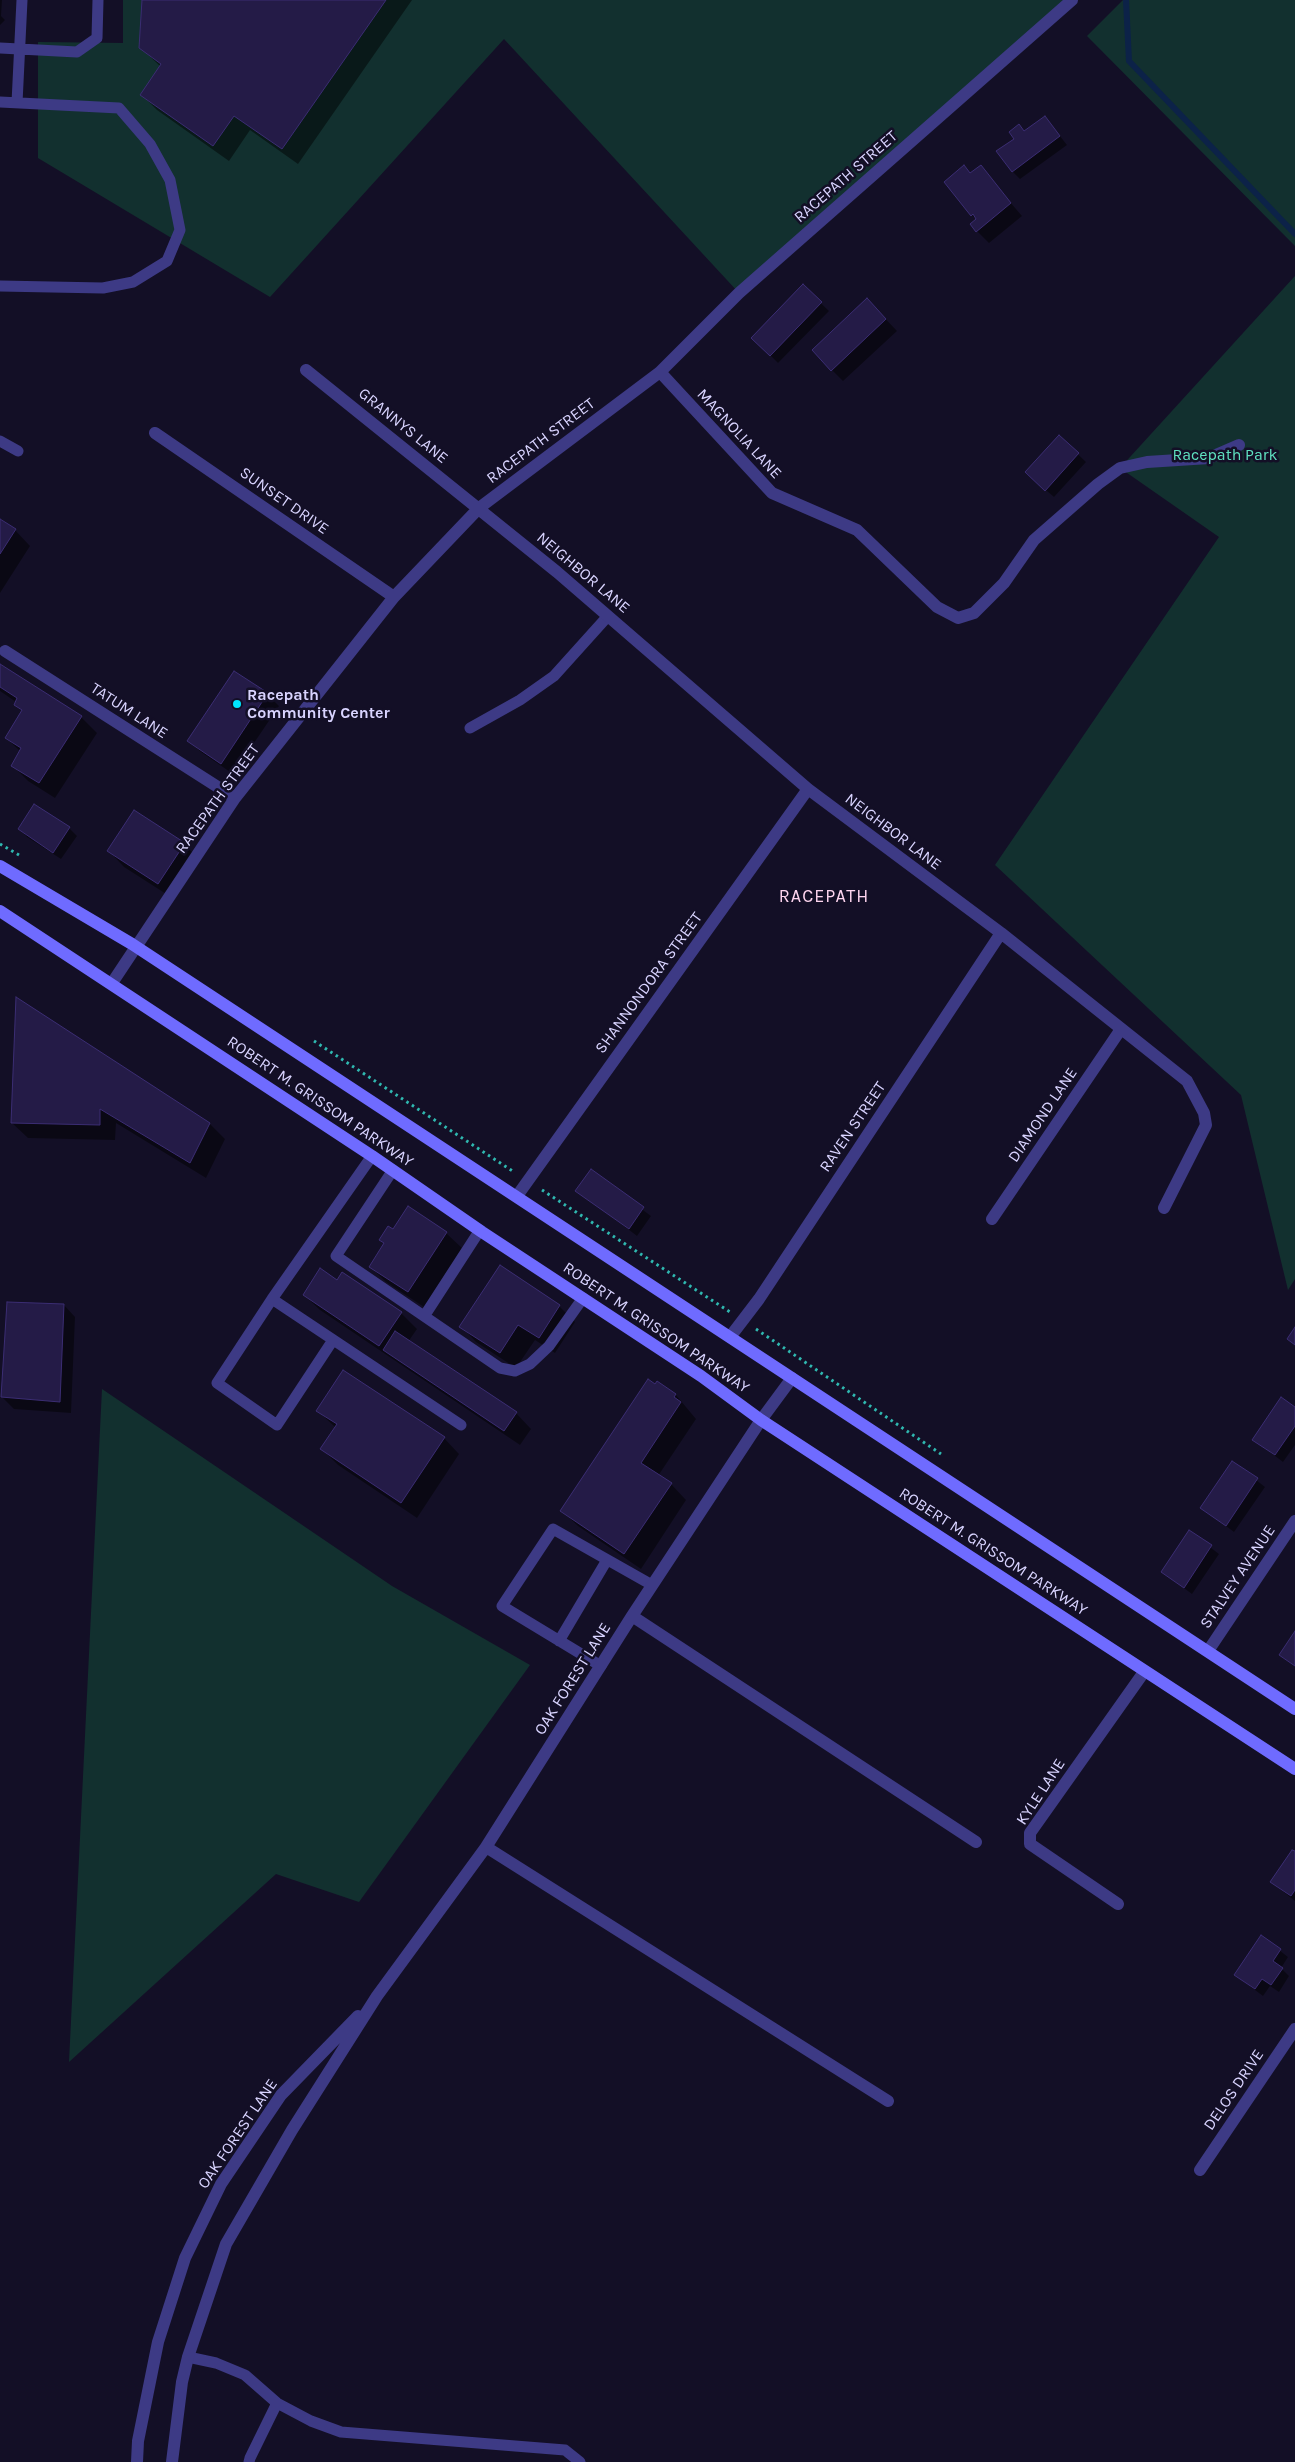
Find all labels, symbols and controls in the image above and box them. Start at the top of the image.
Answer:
street label: RACEPATH STREET [790,127,902,227]
street label: GRANNYS LANE [354,384,452,468]
street label: MAGNOLIA LANE [692,385,786,483]
street label: RACEPATH STREET [483,394,599,488]
park label: Racepath Park [1172,445,1278,465]
street label: SUNSET DRIVE [236,463,332,539]
street label: NEIGHBOR LANE [532,528,634,618]
street label: TATUM LANE [87,679,171,743]
place label: Racepath Community Center [247,685,390,723]
marker: Racepath Community Center [231,698,243,710]
street label: RACEPATH STREET [172,741,264,857]
street label: NEIGHBOR LANE [841,789,945,875]
district label: RACEPATH [778,886,870,908]
street label: SHANNONDORA STREET [591,909,707,1057]
street label: ROBERT M. GRISSOM PARKWAY [223,1032,417,1172]
street label: DIAMOND LANE [1004,1064,1082,1166]
street label: RAVEN STREET [816,1078,890,1176]
street label: ROBERT M. GRISSOM PARKWAY [559,1258,753,1398]
street label: ROBERT M. GRISSOM PARKWAY [895,1484,1091,1620]
street label: STALVEY AVENUE [1196,1522,1280,1632]
street label: OAK FOREST LANE [531,1619,615,1739]
street label: KYLE LANE [1012,1755,1070,1829]
street label: DELOS DRIVE [1200,2046,1268,2134]
street label: OAK FOREST LANE [194,2075,282,2193]

